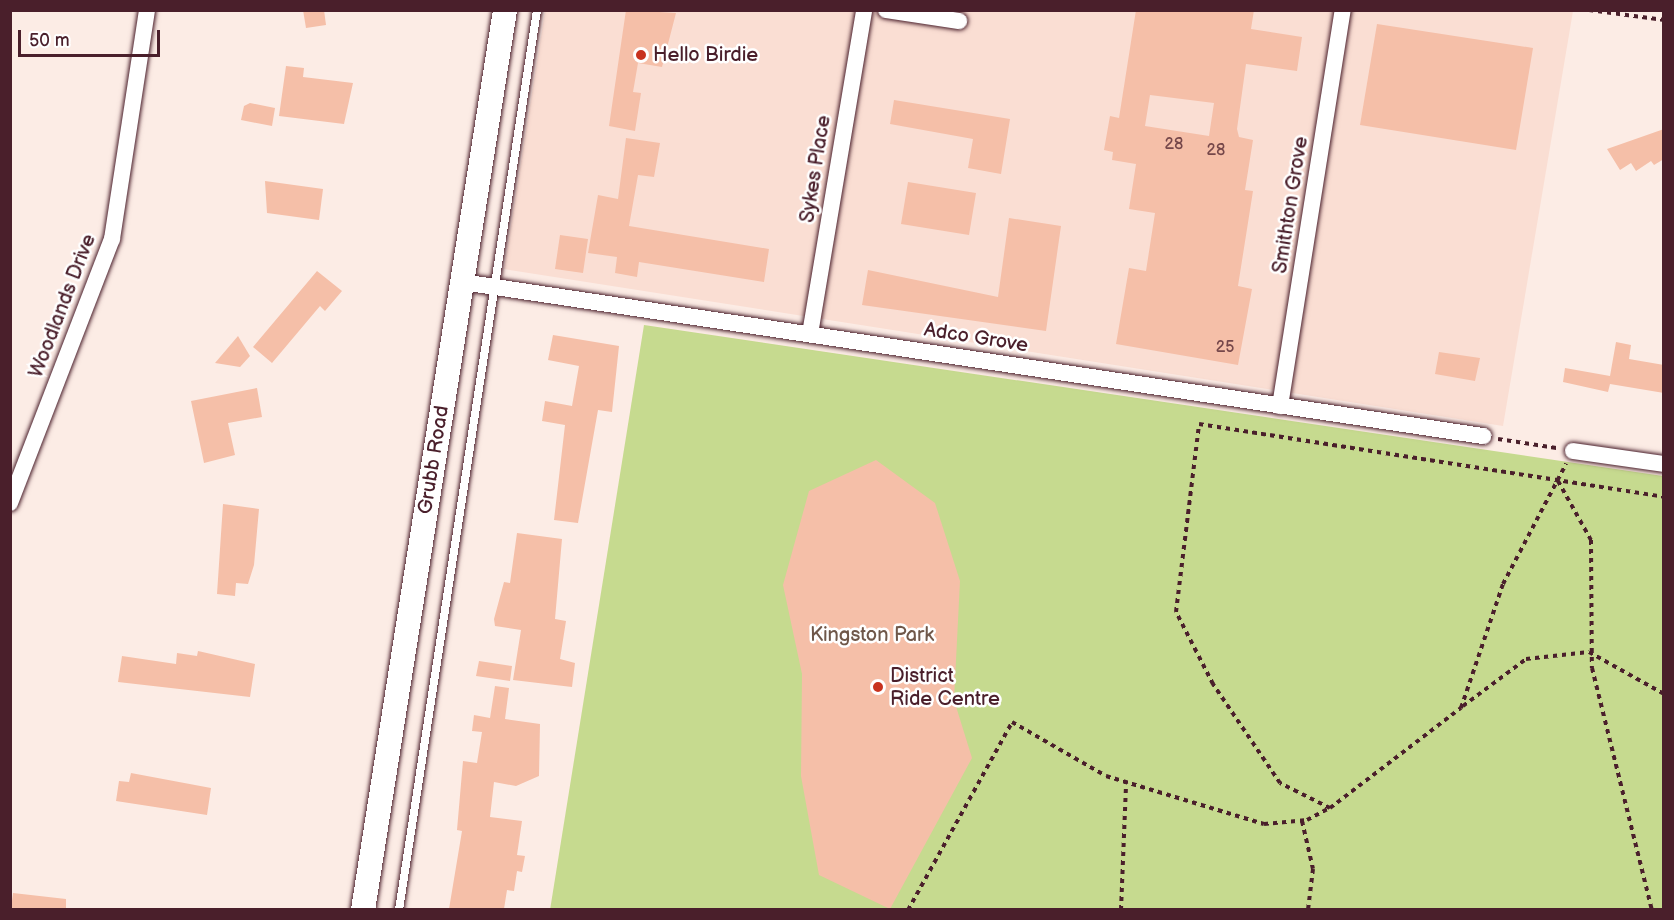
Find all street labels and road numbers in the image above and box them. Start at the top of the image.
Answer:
street label: Sykes Place [796,114,836,224]
street label: Smithton Grove [1268,135,1314,275]
street label: Woodlands Drive [25,231,101,381]
street label: Adco Grove [922,318,1030,358]
street label: Grubb Road [414,404,454,516]

